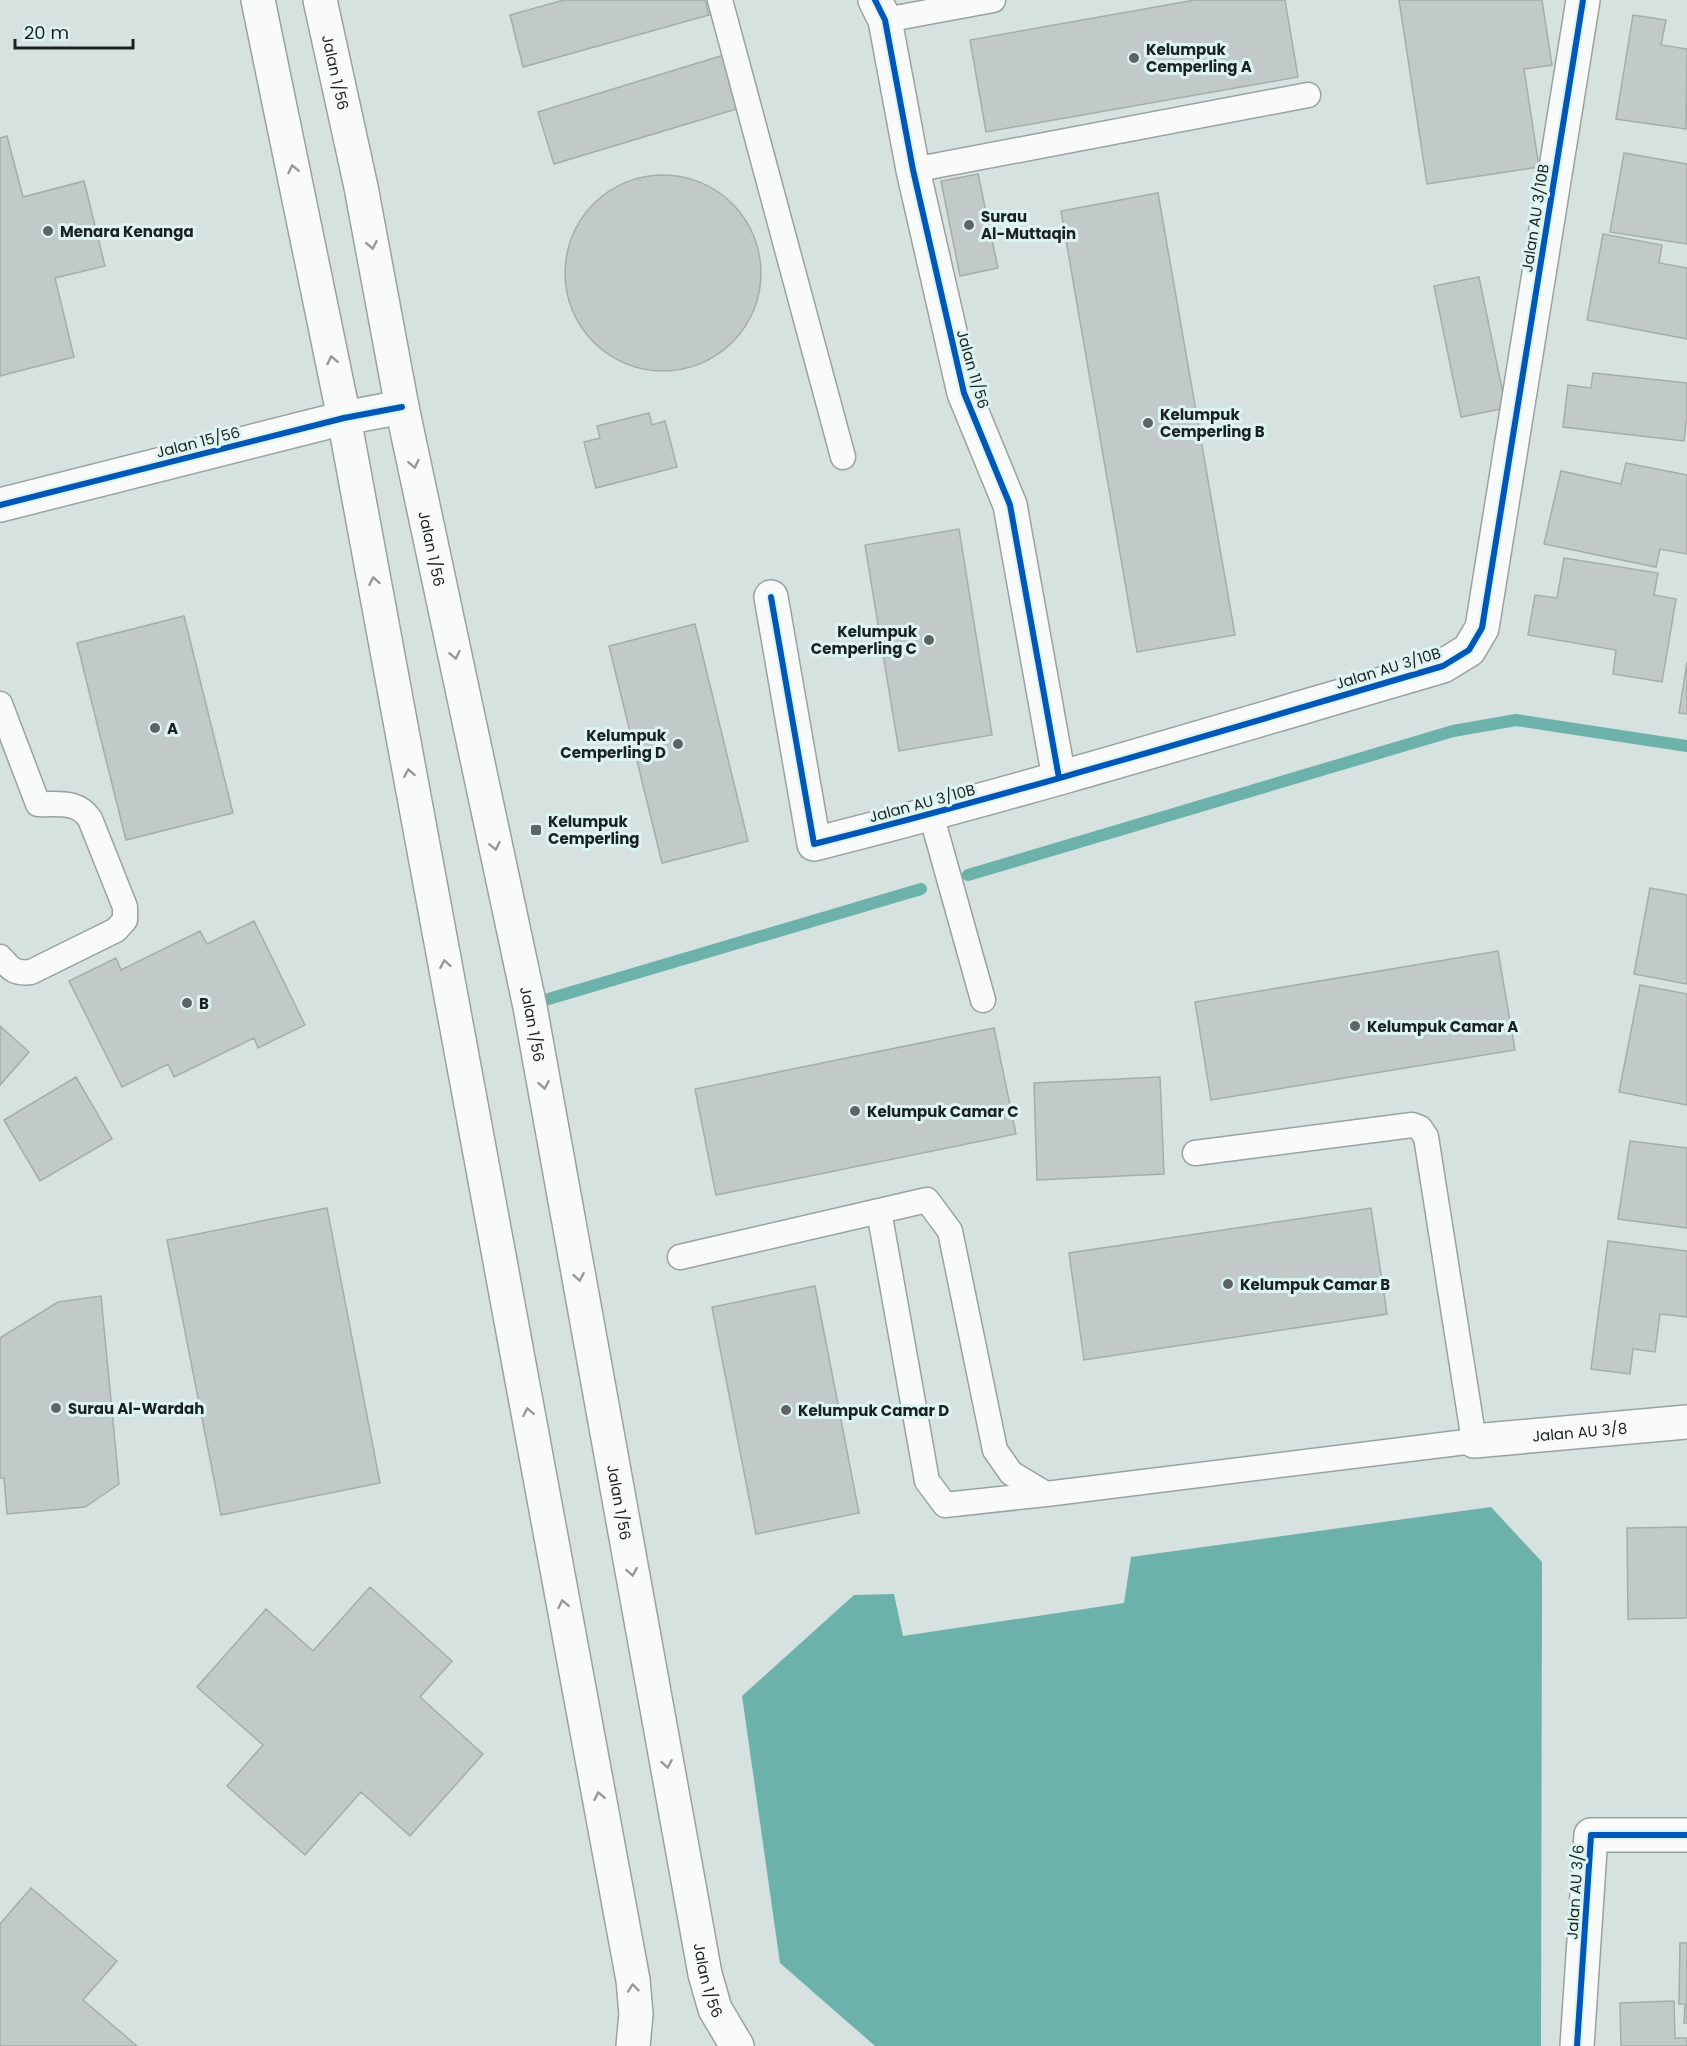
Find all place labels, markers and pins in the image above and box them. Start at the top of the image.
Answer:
place label: Kelumpuk Cemperling A [1146,39,1252,77]
marker: Kelumpuk Cemperling A [1127,51,1141,65]
place label: Surau Al-Muttaqin [981,206,1076,244]
marker: Surau Al-Muttaqin [962,218,976,232]
place label: Menara Kenanga [60,221,194,242]
marker: Menara Kenanga [41,224,55,238]
place label: Kelumpuk Cemperling B [1160,404,1265,442]
marker: Kelumpuk Cemperling B [1141,416,1155,430]
place label: Kelumpuk Cemperling C [811,621,918,659]
marker: Kelumpuk Cemperling C [922,633,936,647]
place label: A [167,718,178,739]
marker: A [148,721,162,735]
place label: Kelumpuk Cemperling D [560,725,667,763]
marker: Kelumpuk Cemperling D [671,737,685,751]
place label: Kelumpuk Cemperling [548,811,640,849]
marker: Kelumpuk Cemperling [529,823,543,837]
place label: B [199,993,209,1014]
marker: B [180,996,194,1010]
place label: Kelumpuk Camar A [1367,1016,1518,1037]
marker: Kelumpuk Camar A [1348,1019,1362,1033]
place label: Kelumpuk Camar C [867,1101,1019,1122]
marker: Kelumpuk Camar C [848,1104,862,1118]
place label: Kelumpuk Camar B [1240,1274,1390,1295]
marker: Kelumpuk Camar B [1221,1277,1235,1291]
place label: Surau Al-Wardah [68,1398,204,1419]
place label: Kelumpuk Camar D [798,1400,949,1421]
marker: Surau Al-Wardah [49,1401,63,1415]
marker: Kelumpuk Camar D [779,1403,793,1417]

